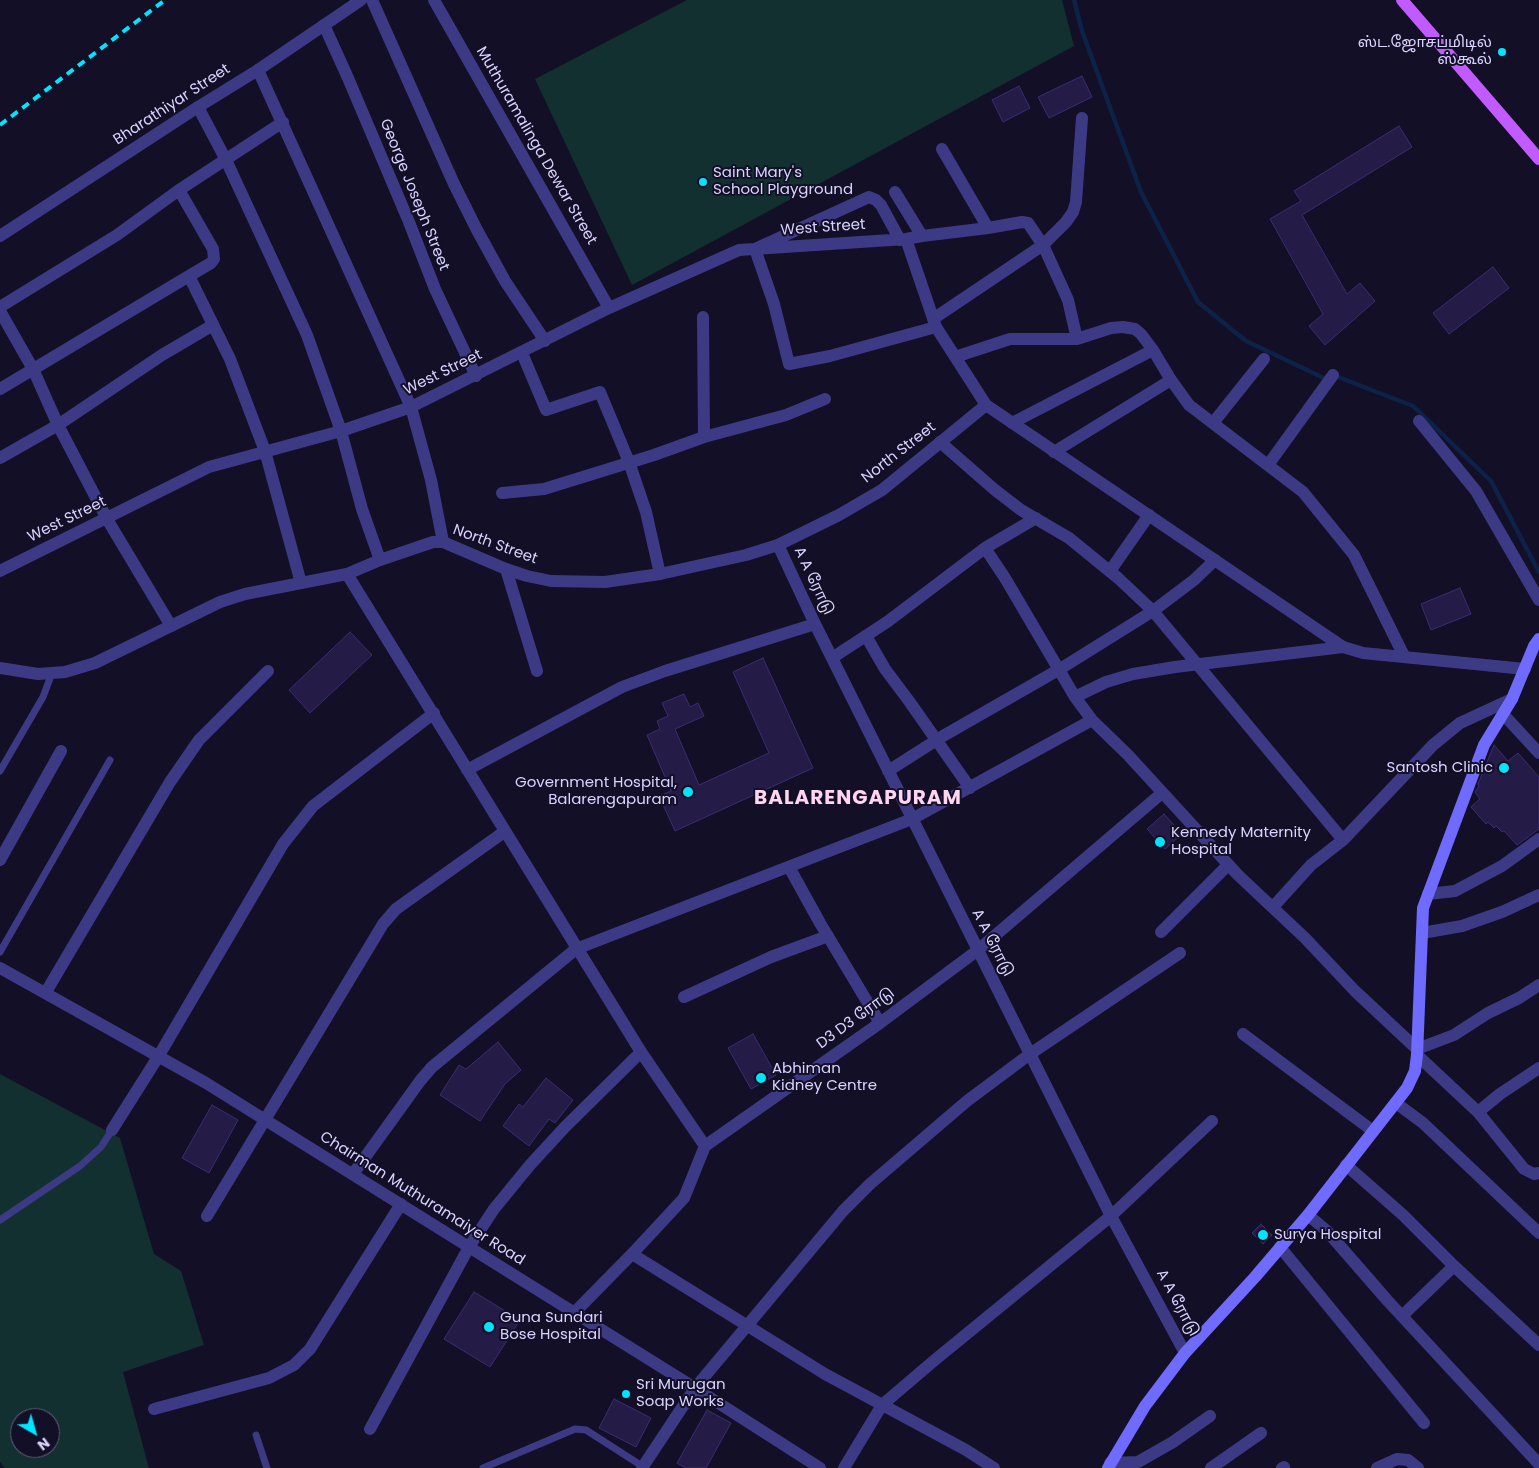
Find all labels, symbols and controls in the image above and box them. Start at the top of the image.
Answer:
place label: ஸ்ட.ஜோசப்மிடில் ஸ்கூல் [1358,34,1492,69]
street label: Muthuramalinga Dewar Street [472,44,600,248]
marker: ஸ்ட.ஜோசப்மிடில் ஸ்கூல் [1496,46,1508,58]
street label: Bharathiyar Street [110,61,234,149]
street label: George Joseph Street [375,117,453,273]
place label: Saint Mary's School Playground [713,164,853,199]
marker: Saint Mary's School Playground [697,176,709,188]
street label: West Street [780,216,866,240]
street label: West Street [401,346,485,400]
street label: North Street [859,419,939,487]
street label: West Street [25,493,109,547]
street label: North Street [450,521,540,569]
street label: A A ரோடு [789,544,837,618]
place label: Santosh Clinic [1387,759,1493,777]
marker: Santosh Clinic [1497,761,1511,775]
place label: Government Hospital, Balarengapuram [515,774,677,809]
marker: Government Hospital, Balarengapuram [681,785,695,799]
district label: BALARENGAPURAM [752,787,964,811]
place label: Kennedy Maternity Hospital [1171,824,1311,859]
marker: Kennedy Maternity Hospital [1153,835,1167,849]
street label: A A ரோடு [967,906,1017,980]
street label: D3 D3 ரோடு [814,985,898,1053]
place label: Abhiman Kidney Centre [772,1060,877,1095]
marker: Abhiman Kidney Centre [754,1071,768,1085]
street label: Chairman Muthuramaiyer Road [316,1128,528,1270]
place label: Surya Hospital [1274,1226,1382,1244]
marker: Surya Hospital [1256,1228,1270,1242]
street label: A A ரோடு [1152,1266,1202,1340]
place label: Guna Sundari Bose Hospital [500,1309,603,1344]
marker: Guna Sundari Bose Hospital [482,1320,496,1334]
place label: Sri Murugan Soap Works [636,1376,726,1411]
marker: Sri Murugan Soap Works [620,1388,632,1400]
north arrow [10,1408,60,1458]
text: N [33,1433,54,1455]

